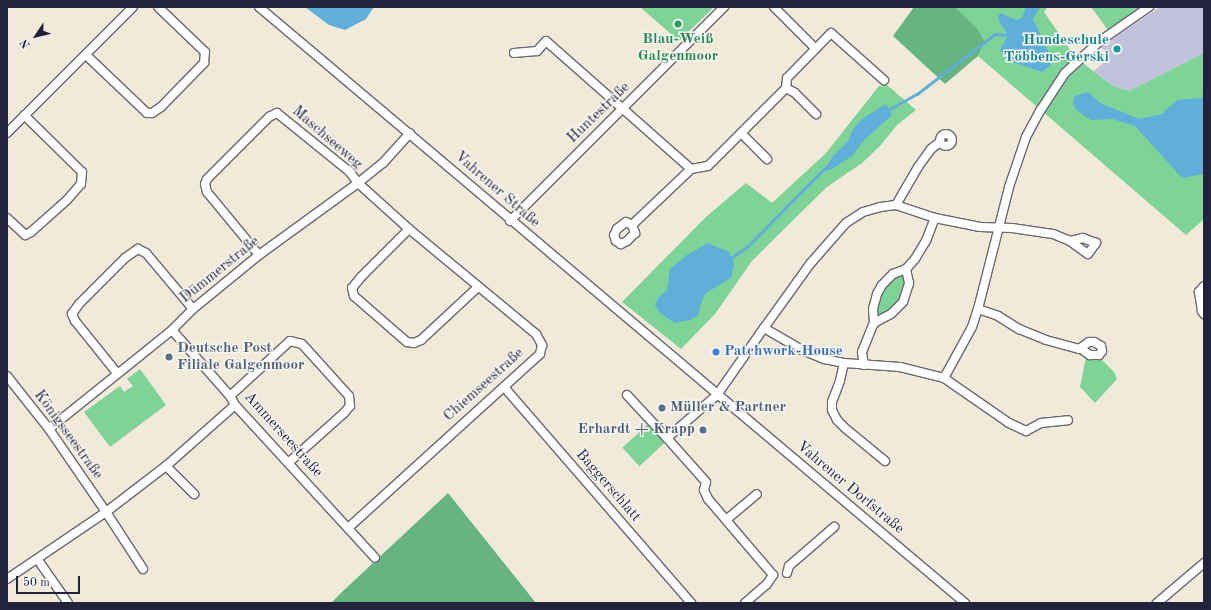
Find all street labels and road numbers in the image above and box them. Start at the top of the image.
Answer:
street label: Huntestraße [564,79,634,147]
street label: Maschseeweg [288,103,366,173]
street label: Vahrener Straße [451,148,543,232]
street label: Dümmerstraße [177,233,263,307]
street label: Chiemseestraße [440,344,528,426]
street label: Königsseestraße [30,387,106,483]
street label: Ammerseestraße [240,389,326,481]
street label: Vahrener Dorfstraße [793,438,907,538]
street label: Baggerschlatt [572,446,644,526]

